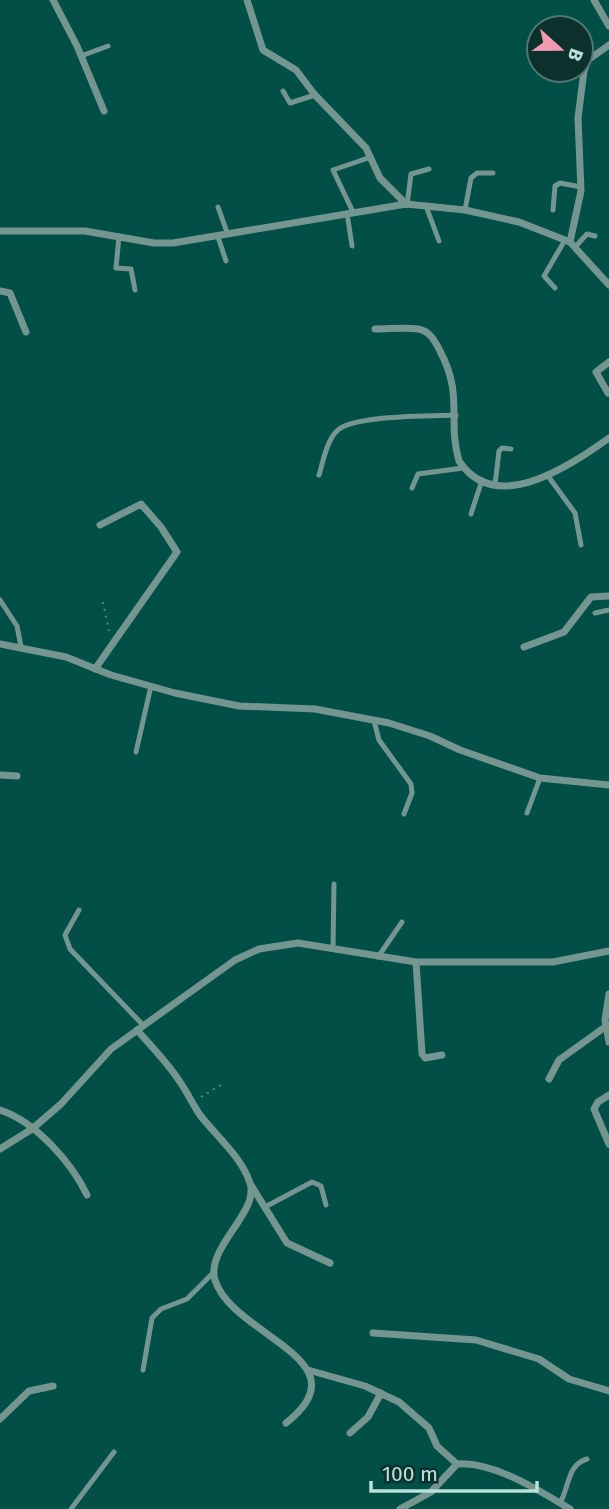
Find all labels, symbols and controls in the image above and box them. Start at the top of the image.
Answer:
north arrow [525,14,595,84]
text: B [562,45,588,65]
scale bar [371,1450,537,1494]
text: 100 m [382,1461,438,1487]

